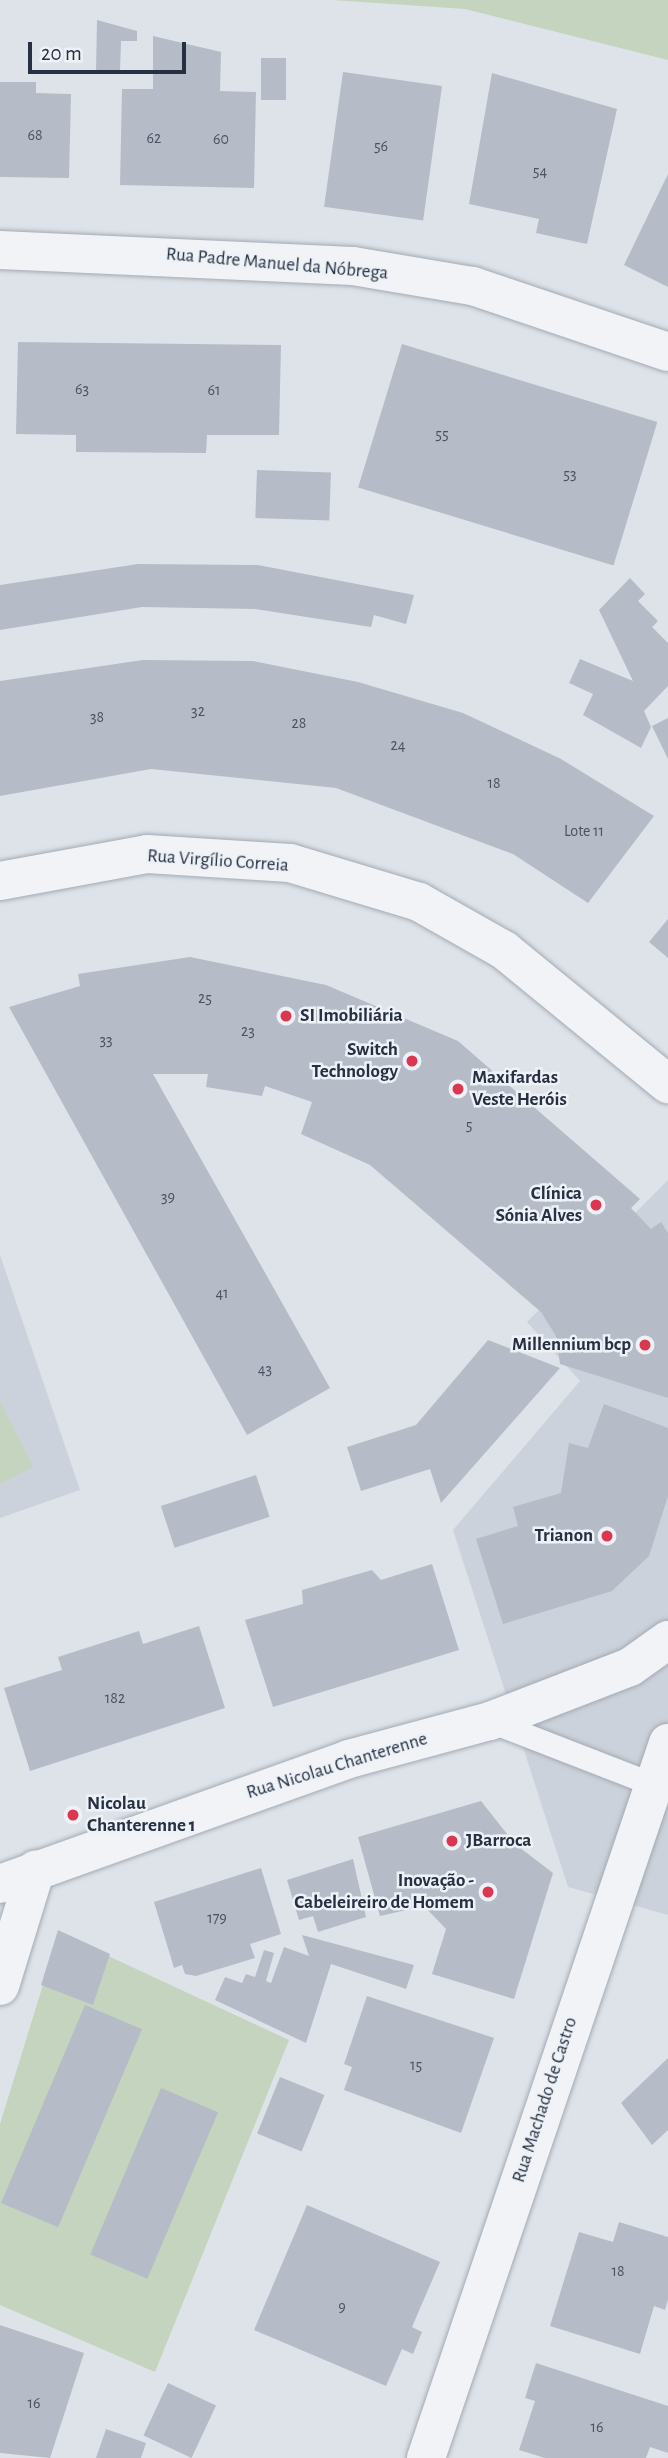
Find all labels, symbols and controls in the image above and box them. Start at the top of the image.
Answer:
scale bar [32,28,189,72]
text: 20 m [41,43,82,64]
house number: 68 [27,125,43,145]
house number: 62 [147,128,161,148]
house number: 60 [213,129,229,149]
house number: 56 [374,136,388,156]
house number: 54 [533,161,547,181]
street label: Rua Padre Manuel da Nóbrega [165,243,389,285]
house number: 63 [75,379,89,399]
house number: 61 [207,380,221,400]
house number: 55 [435,424,449,444]
house number: 53 [563,464,577,484]
house number: 32 [191,701,205,721]
house number: 38 [90,707,104,727]
house number: 28 [292,713,306,733]
house number: 24 [391,735,405,755]
house number: 18 [487,773,501,793]
house number: Lote 11 [564,821,604,841]
street label: Rua Virgílio Correia [146,845,290,877]
house number: 25 [198,988,212,1008]
place label: SI Imobiliária [300,1005,403,1027]
marker: SI Imobiliária [278,1008,294,1024]
house number: 23 [241,1021,255,1041]
house number: 33 [99,1030,113,1050]
place label: Switch Technology [311,1039,398,1083]
marker: Switch Technology [404,1053,420,1069]
place label: Maxifardas Veste Heróis [472,1067,567,1111]
marker: Maxifardas Veste Heróis [450,1081,466,1097]
house number: 5 [466,1115,472,1135]
place label: Clínica Sónia Alves [495,1183,582,1227]
house number: 39 [161,1187,175,1207]
marker: Clínica Sónia Alves [588,1197,604,1213]
house number: 41 [215,1283,229,1303]
place label: Millennium bcp [512,1334,631,1356]
marker: Millennium bcp [637,1337,653,1353]
house number: 43 [258,1359,272,1379]
place label: Trianon [535,1525,593,1547]
marker: Trianon [599,1528,615,1544]
house number: 182 [105,1688,125,1708]
street label: Rua Nicolau Chanterenne [244,1728,430,1804]
place label: Nicolau Chanterenne 1 [87,1793,196,1837]
marker: Nicolau Chanterenne 1 [65,1807,81,1823]
place label: JBarroca [466,1830,531,1852]
marker: JBarroca [444,1833,460,1849]
place label: Inovação - Cabeleireiro de Homem [294,1870,474,1914]
marker: Inovação - Cabeleireiro de Homem [480,1884,496,1900]
house number: 179 [207,1908,227,1928]
street label: Rua Machado de Castro [508,2014,582,2186]
house number: 15 [410,2055,422,2075]
house number: 18 [611,2261,625,2281]
house number: 9 [338,2297,346,2317]
house number: 16 [27,2393,41,2413]
house number: 16 [590,2417,604,2437]

